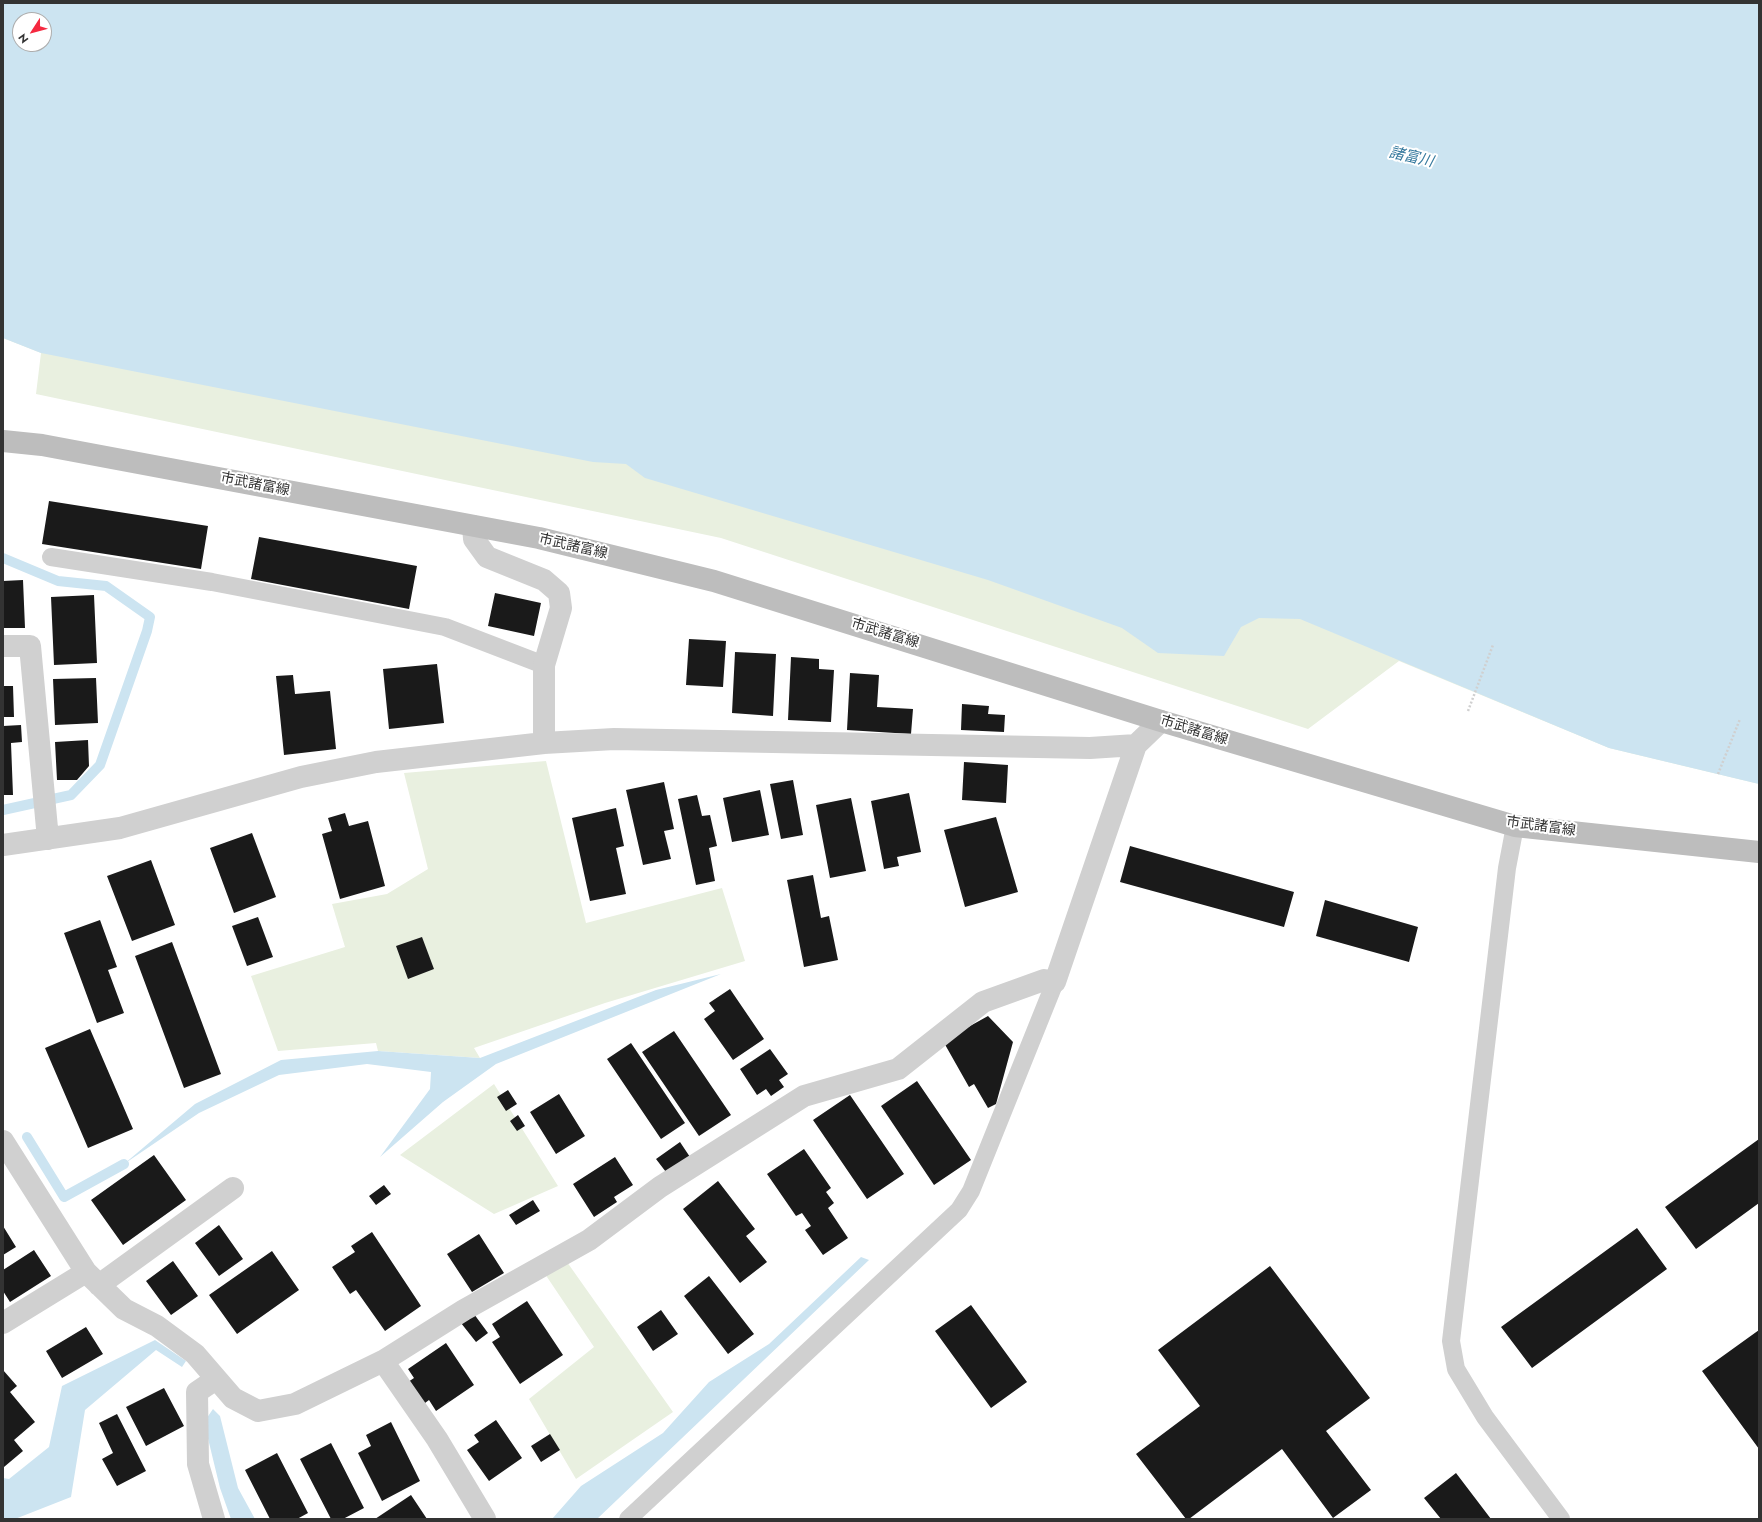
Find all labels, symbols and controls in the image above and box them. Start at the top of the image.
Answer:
north arrow [12,12,52,52]
text: N [14,30,32,47]
water label: 諸富川 [1387,144,1435,172]
street label: 市武諸富線 [219,470,291,500]
street label: 市武諸富線 [537,531,609,563]
street label: 市武諸富線 [849,616,921,652]
street label: 市武諸富線 [1158,713,1230,749]
street label: 市武諸富線 [1505,814,1577,840]

